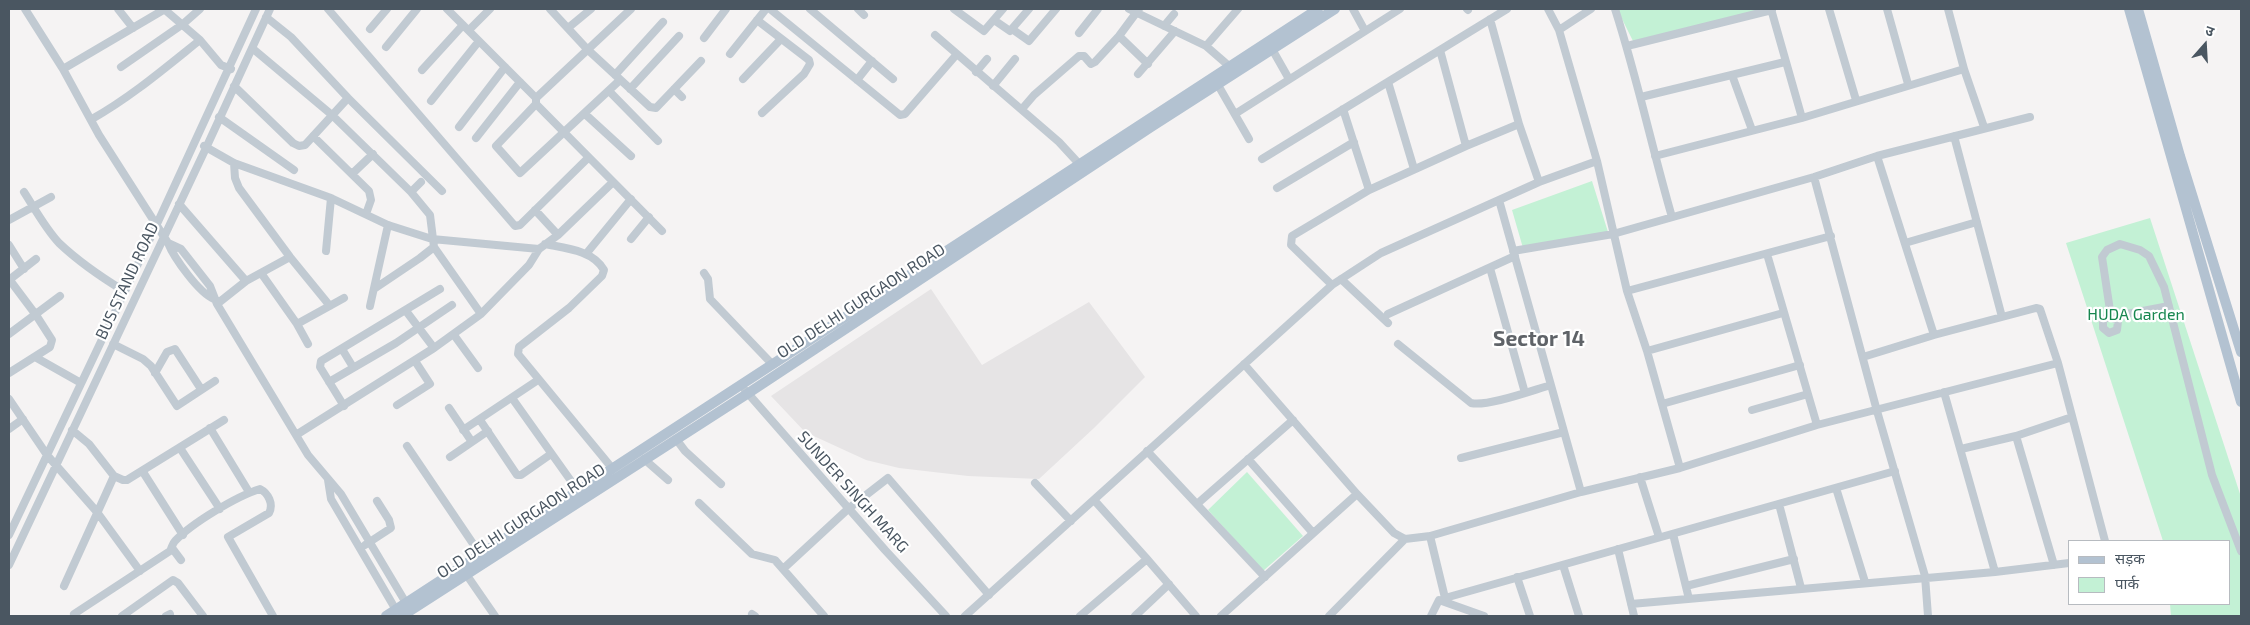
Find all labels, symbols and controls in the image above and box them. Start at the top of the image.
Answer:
north arrow [2180,20,2230,70]
text: उ [2203,21,2217,40]
street label: BUS STAND ROAD [91,219,163,343]
street label: OLD DELHI GURGAON ROAD [773,239,949,363]
park label: HUDA Garden [2087,305,2185,325]
district label: Sector 14 [1493,326,1585,352]
street label: SUNDER SINGH MARG [793,427,913,557]
street label: OLD DELHI GURGAON ROAD [433,459,609,583]
legend [2068,540,2230,605]
text: सड़क [2115,549,2145,567]
text: पार्क [2115,574,2139,592]

